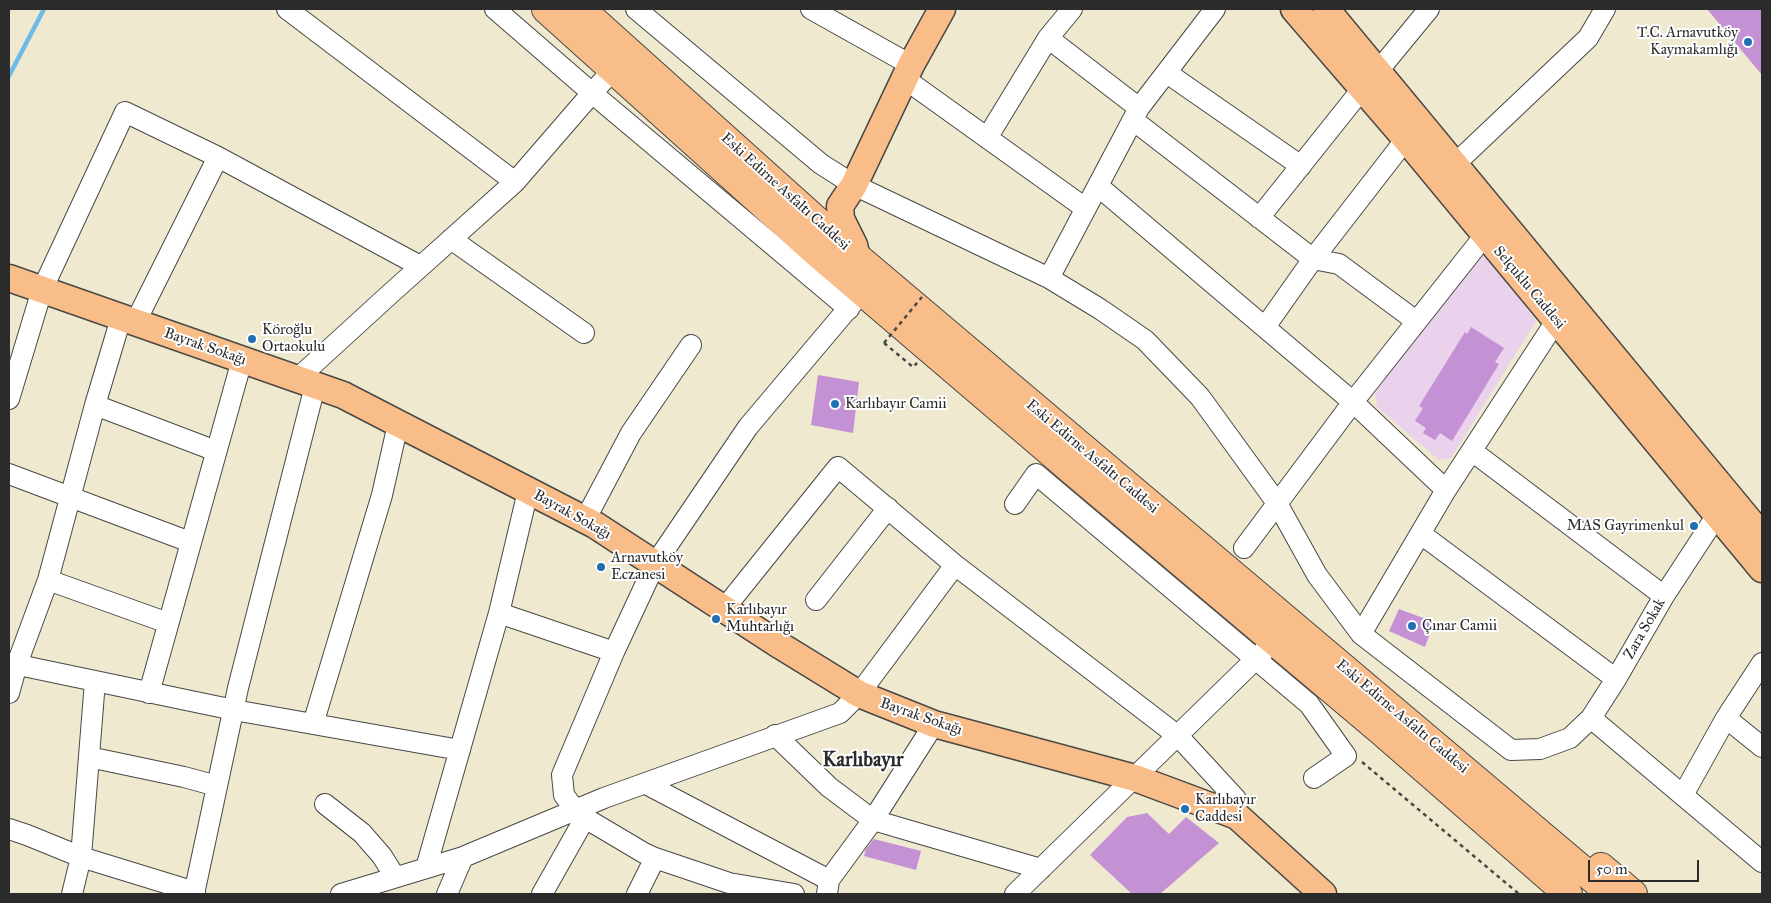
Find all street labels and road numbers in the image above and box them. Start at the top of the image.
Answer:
street label: Eski Edirne Asfaltı Caddesi [717,129,853,255]
street label: Selçuklu Caddesi [1489,243,1569,333]
street label: Bayrak Sokağı [161,325,249,369]
street label: Eski Edirne Asfaltı Caddesi [1022,396,1162,518]
street label: Bayrak Sokağı [530,486,614,544]
street label: Zara Sokak [1620,595,1670,663]
street label: Eski Edirne Asfaltı Caddesi [1332,656,1472,778]
street label: Bayrak Sokağı [877,695,965,739]

